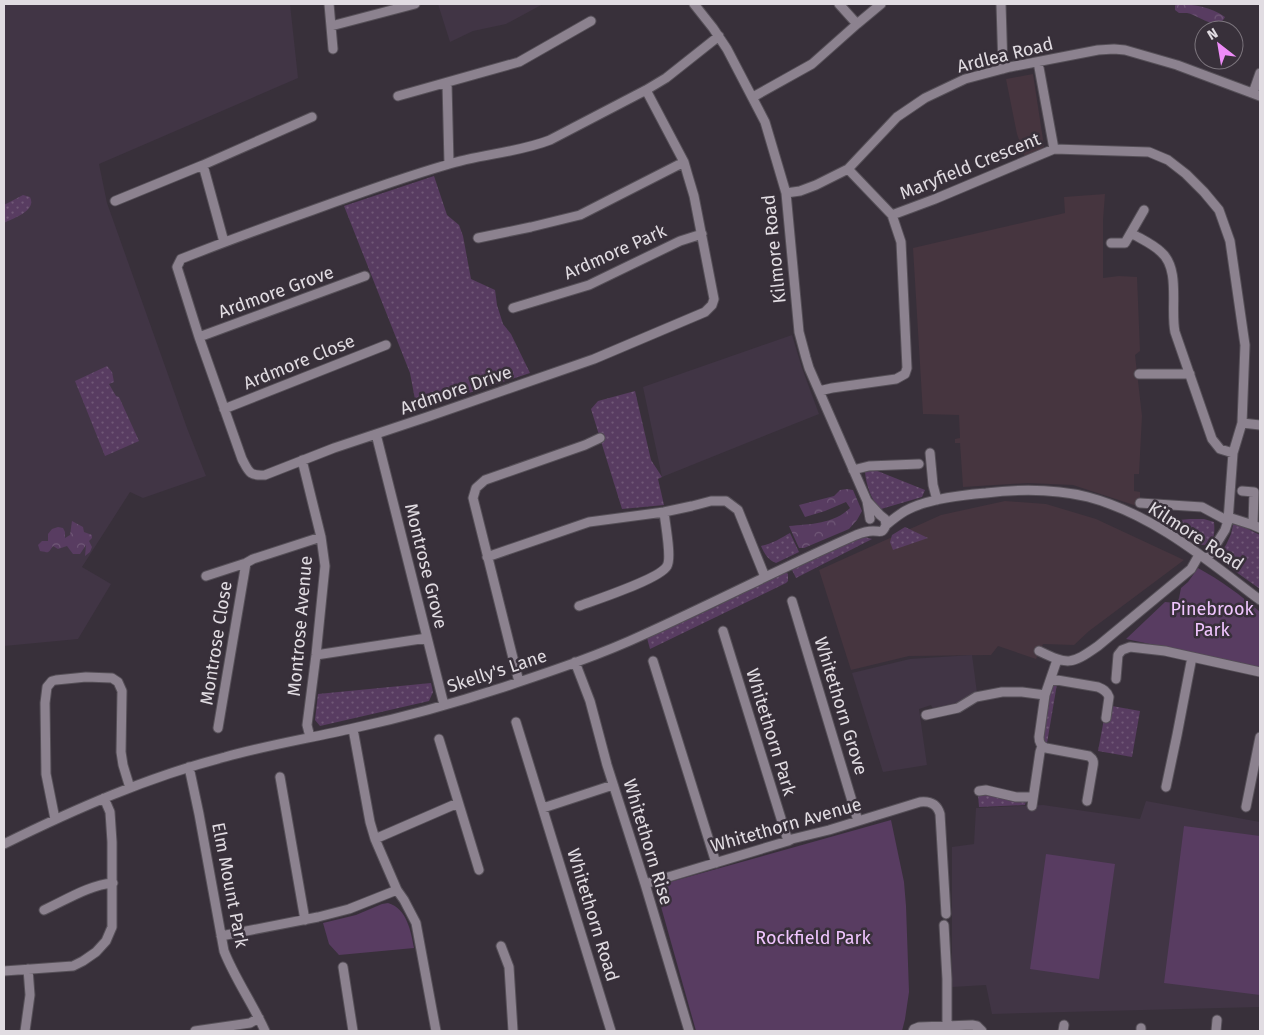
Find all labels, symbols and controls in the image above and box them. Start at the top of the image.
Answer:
north arrow [1194,20,1244,70]
text: N [1204,25,1221,44]
street label: Ardlea Road [955,32,1055,78]
street label: Maryfield Crescent [896,128,1044,204]
street label: Kilmore Road [757,193,791,305]
street label: Ardmore Park [560,219,670,284]
street label: Ardmore Grove [215,261,337,323]
street label: Ardmore Close [240,330,358,394]
street label: Ardmore Drive [397,361,515,419]
street label: Kilmore Road [1144,497,1248,575]
street label: Montrose Grove [400,501,452,631]
street label: Montrose Avenue [283,555,317,697]
street label: Montrose Close [195,579,237,707]
park label: Pinebrook Park [1170,598,1254,641]
street label: Whitethorn Grove [810,634,872,778]
street label: Skelly's Lane [444,645,550,697]
street label: Whitethorn Park [741,666,801,799]
street label: Whitethorn Rise [618,776,678,908]
street label: Whitethorn Avenue [708,793,864,857]
street label: Elm Mount Park [207,820,253,950]
street label: Whitethorn Road [562,846,624,984]
park label: Rockfield Park [755,927,871,949]

